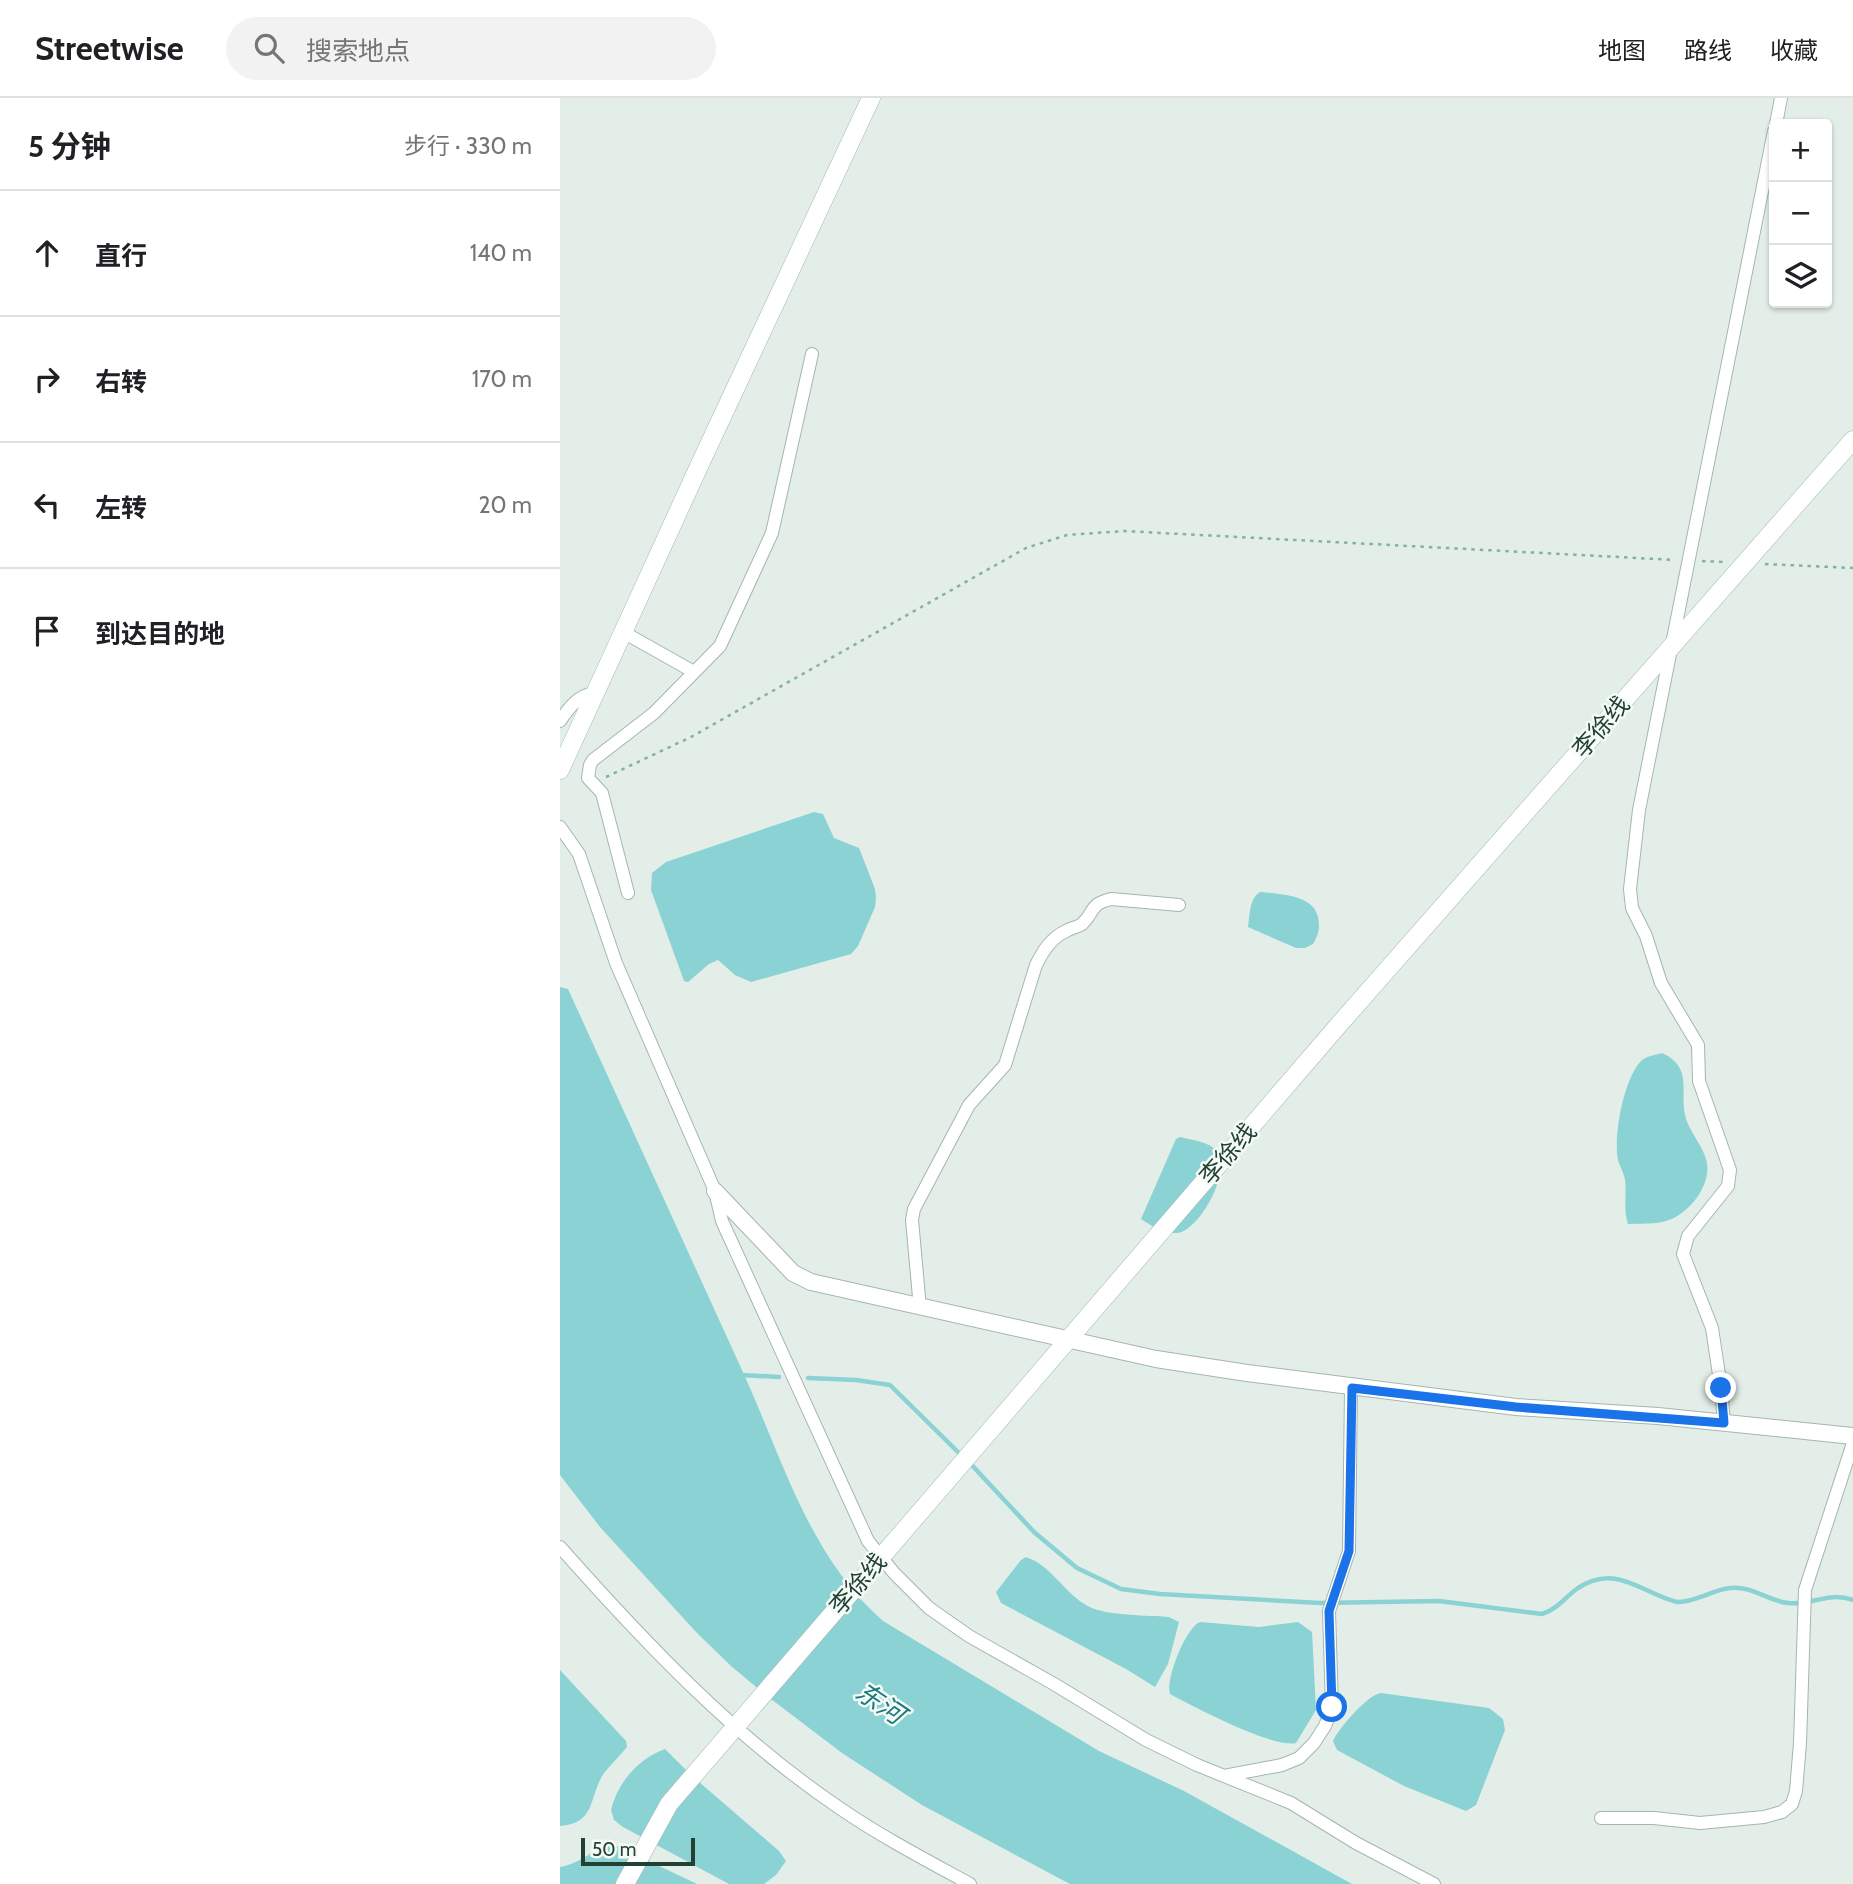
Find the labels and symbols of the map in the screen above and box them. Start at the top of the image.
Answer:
street label: 李徐线 [1566,690,1635,763]
street label: 李徐线 [1193,1117,1262,1190]
route end [1705,1372,1736,1403]
street label: 李徐线 [823,1547,892,1620]
water label: 东河 [849,1675,915,1734]
route start [1316,1691,1347,1722]
scale bar [581,1835,695,1867]

